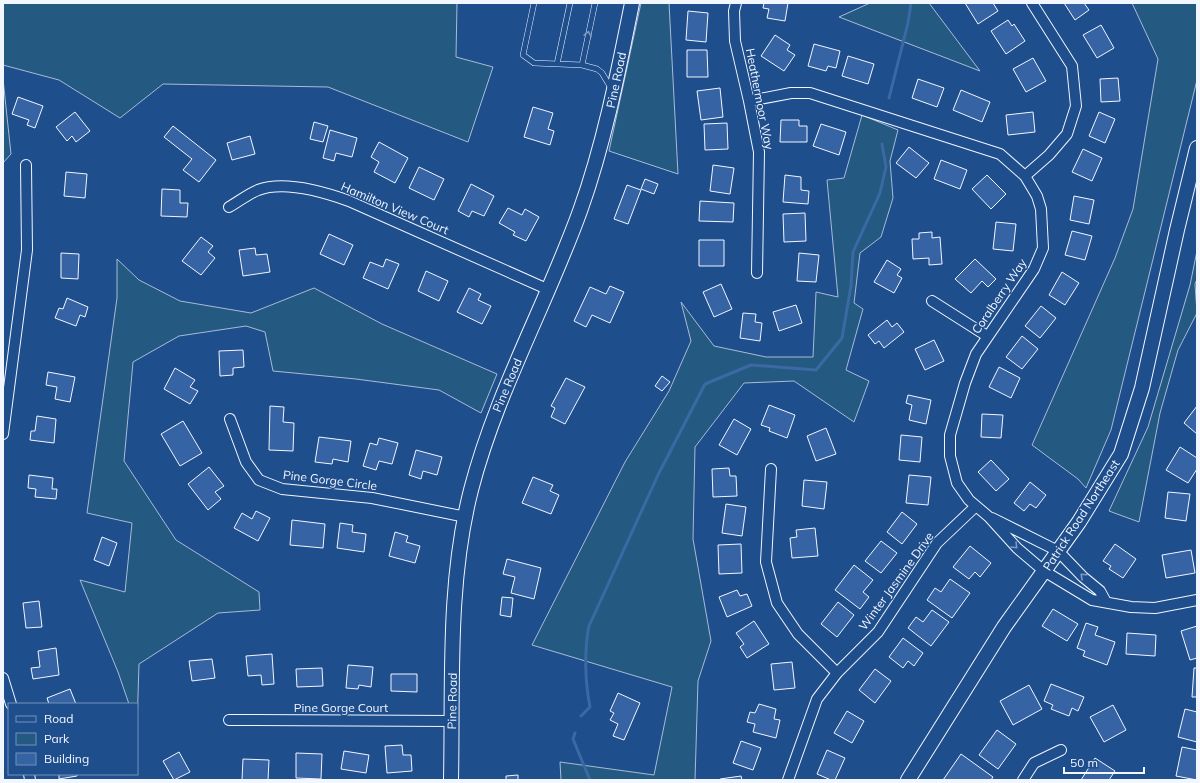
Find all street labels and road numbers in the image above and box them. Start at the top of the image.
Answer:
street label: Heathermoor Way [743,47,777,152]
street label: Pine Road [603,51,629,109]
street label: Hamilton View Court [339,179,451,237]
street label: Coralberry Way [968,255,1030,336]
street label: Pine Road [489,356,525,414]
street label: Patrick Road Northeast [1039,457,1123,573]
street label: Pine Gorge Circle [282,467,378,493]
street label: Winter Jasmine Drive [855,529,937,633]
street label: Pine Road [444,672,460,730]
street label: Pine Gorge Court [294,700,388,715]

